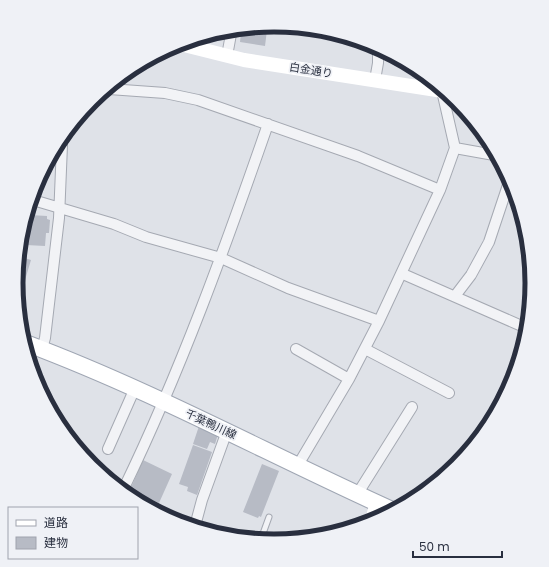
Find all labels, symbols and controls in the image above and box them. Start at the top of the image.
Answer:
street label: 白金通り [288,59,334,81]
street label: 千葉鴨川線 [183,405,239,443]
legend [8,507,138,559]
text: 道路 [44,514,68,531]
scale bar [413,533,502,559]
text: 建物 [44,534,68,551]
text: 50 m [419,538,450,555]

